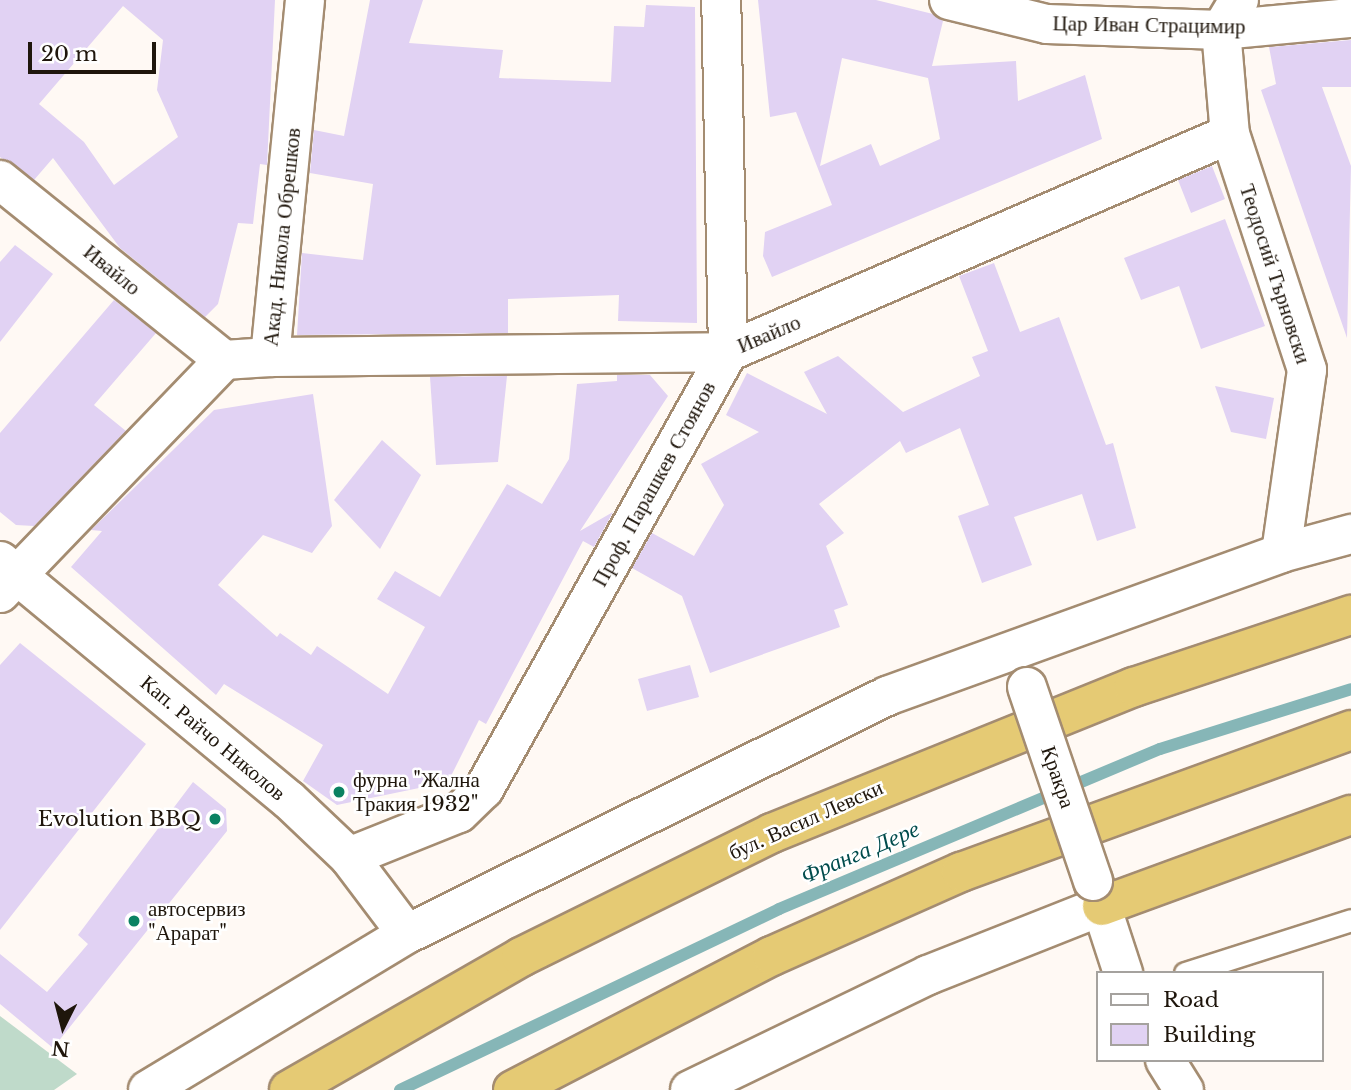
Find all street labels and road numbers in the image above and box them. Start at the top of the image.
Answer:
street label: Цар Иван Страцимир [1052,11,1246,39]
street label: Акад. Никола Обрешков [258,126,306,348]
street label: Теодосий Търновски [1234,181,1316,367]
street label: Ивайло [78,239,146,301]
street label: Ивайло [734,309,804,359]
street label: Проф. Парашкев Стоянов [587,377,721,591]
street label: Кап. Райчо Николов [135,670,291,806]
street label: Кракра [1036,743,1080,811]
street label: бул. Васил Левски [725,775,887,865]

